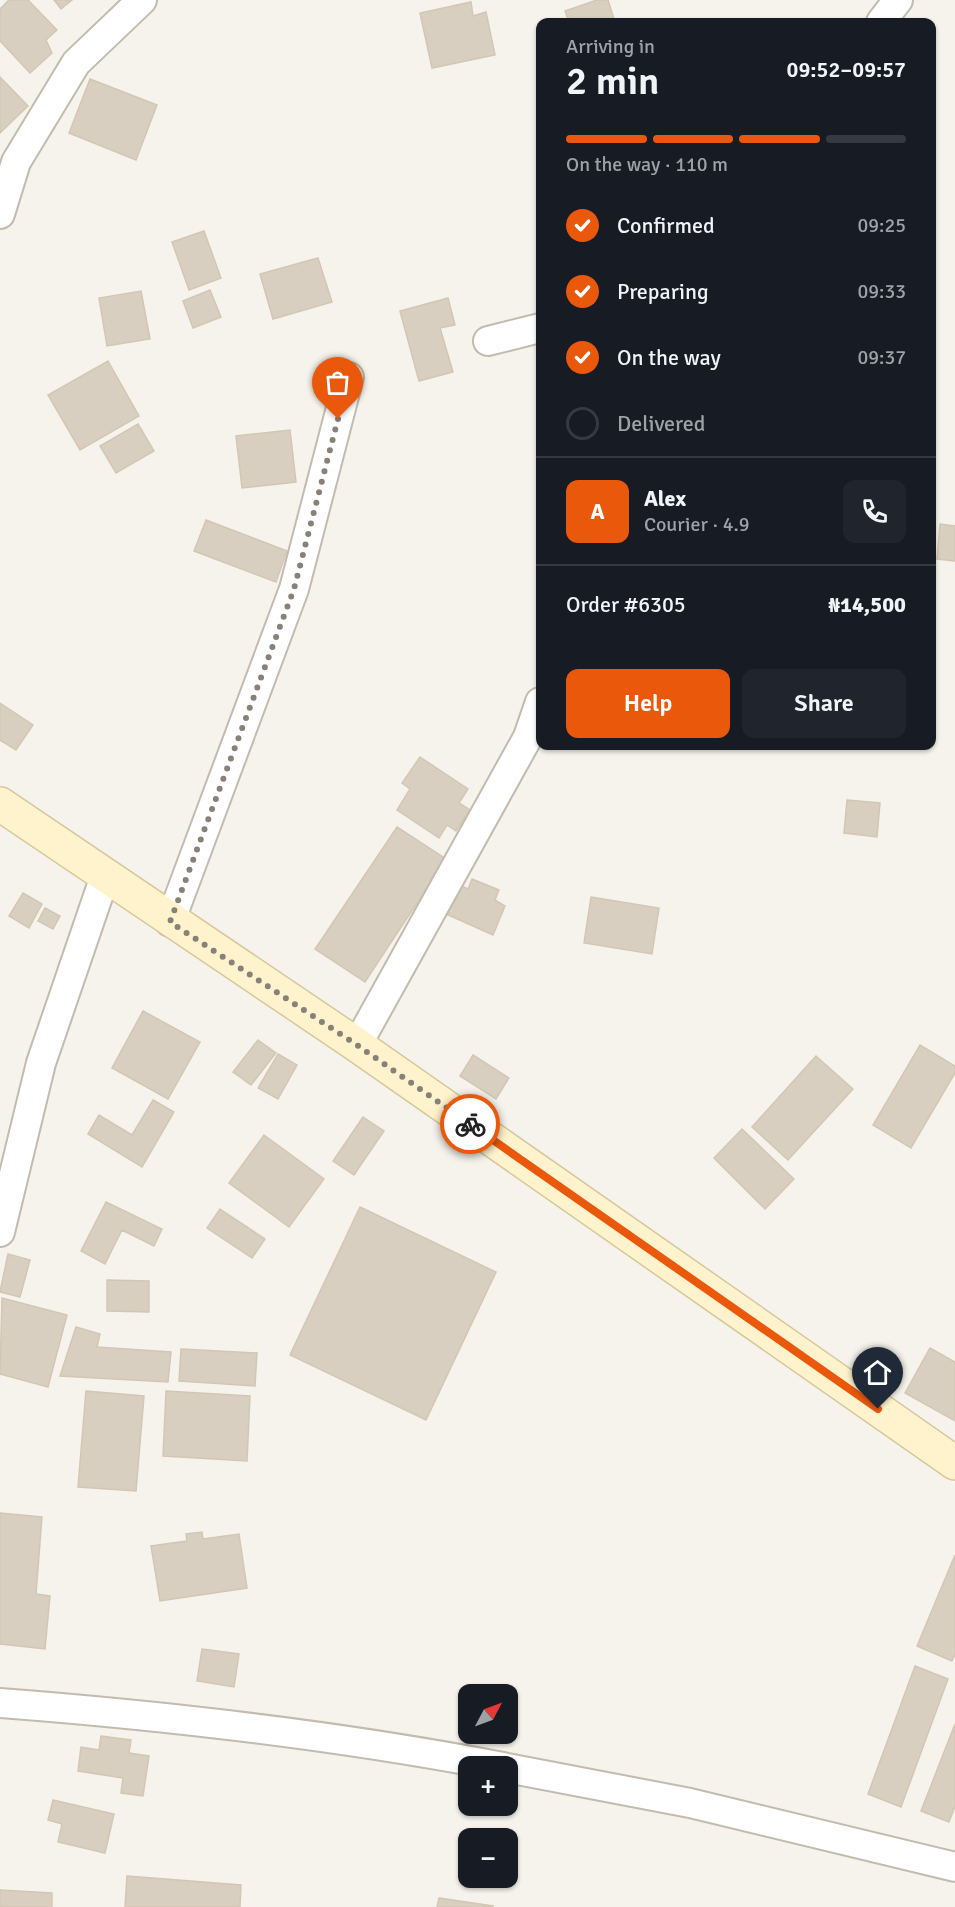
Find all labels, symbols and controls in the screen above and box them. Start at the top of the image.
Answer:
text: Arriving in [566,34,655,59]
text: 09:52–09:57 [787,56,906,83]
text: 2 min [566,57,659,105]
text: On the way · 110 m [566,152,728,177]
icon: check [566,209,599,242]
text: Confirmed [617,212,715,239]
text: 09:25 [857,213,906,238]
icon: check [566,275,599,308]
text: Preparing [617,278,709,305]
text: 09:33 [857,279,906,304]
icon: check [566,341,599,374]
text: On the way [617,344,721,371]
text: 09:37 [857,345,906,370]
pin [312,357,363,419]
icon: bag [321,366,354,399]
text: Delivered [617,410,705,437]
button: phone [843,480,906,543]
text: Alex [644,485,686,512]
text: A [590,498,605,525]
text: Courier · 4.9 [644,512,750,537]
text: Order #6305 [566,591,686,618]
text: ₦14,500 [828,591,906,618]
button: Help [566,669,730,738]
button: Share [742,669,906,738]
courier [440,1094,500,1154]
icon: bike [454,1108,487,1141]
pin [852,1347,903,1409]
icon: home [861,1356,894,1389]
north arrow [458,1684,518,1744]
map controls [458,1684,518,1888]
button: + [458,1756,518,1816]
button: − [458,1828,518,1888]

